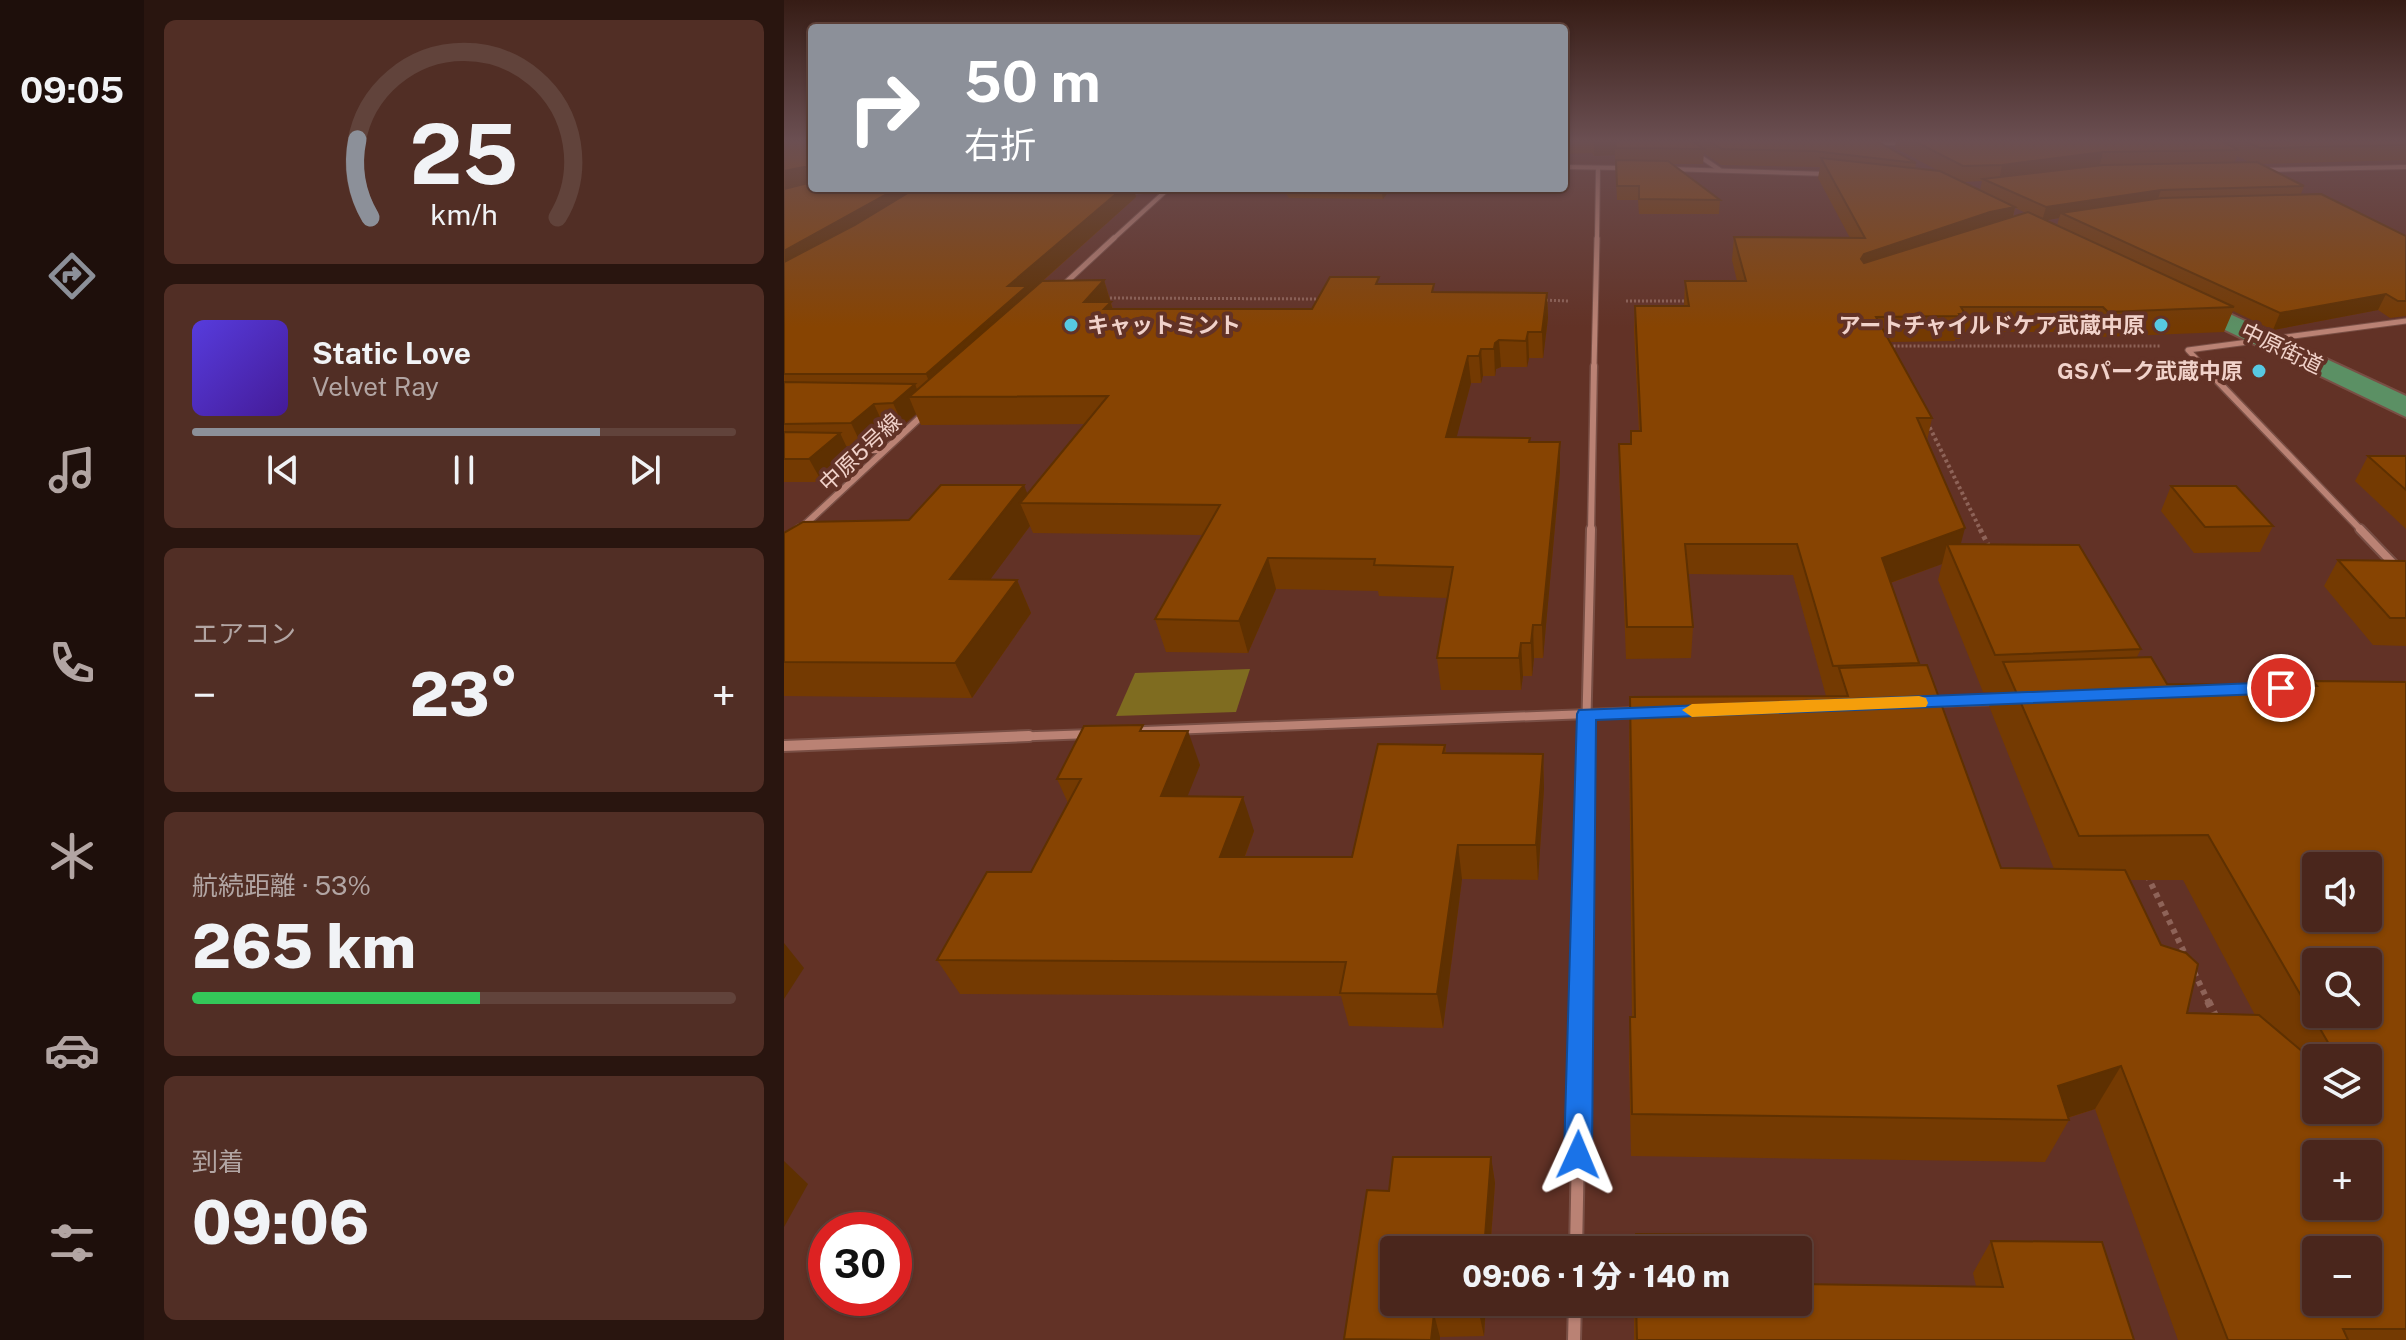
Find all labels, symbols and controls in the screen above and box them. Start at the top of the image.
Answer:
text: 50 m [964,49,1101,115]
icon: right [832,56,936,160]
text: 09:05 [20,69,124,111]
text: 25 [410,105,518,203]
text: 右折 [964,124,1036,166]
text: km/h [430,198,498,231]
icon: directions [44,248,100,304]
place label: キャットミント [1087,312,1241,338]
place label: アートチャイルドケア武蔵中原 [1839,312,2145,338]
marker: キャットミント [1062,316,1080,334]
marker: アートチャイルドケア武蔵中原 [2152,316,2170,334]
street label: 中原街道 [2237,317,2327,379]
text: Static Love [312,335,471,371]
place label: GSパーク武蔵中原 [2057,358,2243,384]
marker: GSパーク武蔵中原 [2250,362,2268,380]
text: Velvet Ray [312,371,439,402]
street label: 中原5号線 [814,408,906,496]
icon: music [44,442,100,498]
icon: previous [261,448,305,492]
icon: pause [442,448,486,492]
icon: next [623,448,667,492]
text: エアコン [192,618,296,649]
icon: phone [44,635,100,691]
pin [2247,654,2315,722]
text: 23° [410,659,518,730]
icon: arrive [2259,666,2303,710]
text: − [192,669,216,721]
text: + [712,669,736,721]
icon: climate [44,828,100,884]
map controls [2302,852,2382,1316]
button: sound [2302,852,2382,932]
text: 航続距離 · 53% [192,870,371,901]
text: 265 km [192,911,416,982]
button: search [2302,948,2382,1028]
icon: car [44,1022,100,1078]
button: layers [2302,1044,2382,1124]
position arrow [1536,1113,1620,1197]
button: + [2302,1140,2382,1220]
text: 到着 [192,1146,244,1177]
text: 09:06 [192,1187,369,1258]
speed limit sign: 30 [808,1212,912,1316]
icon: filters [44,1215,100,1271]
button: − [2302,1236,2382,1316]
text: 09:06 · 1 分 · 140 m [1462,1258,1730,1294]

